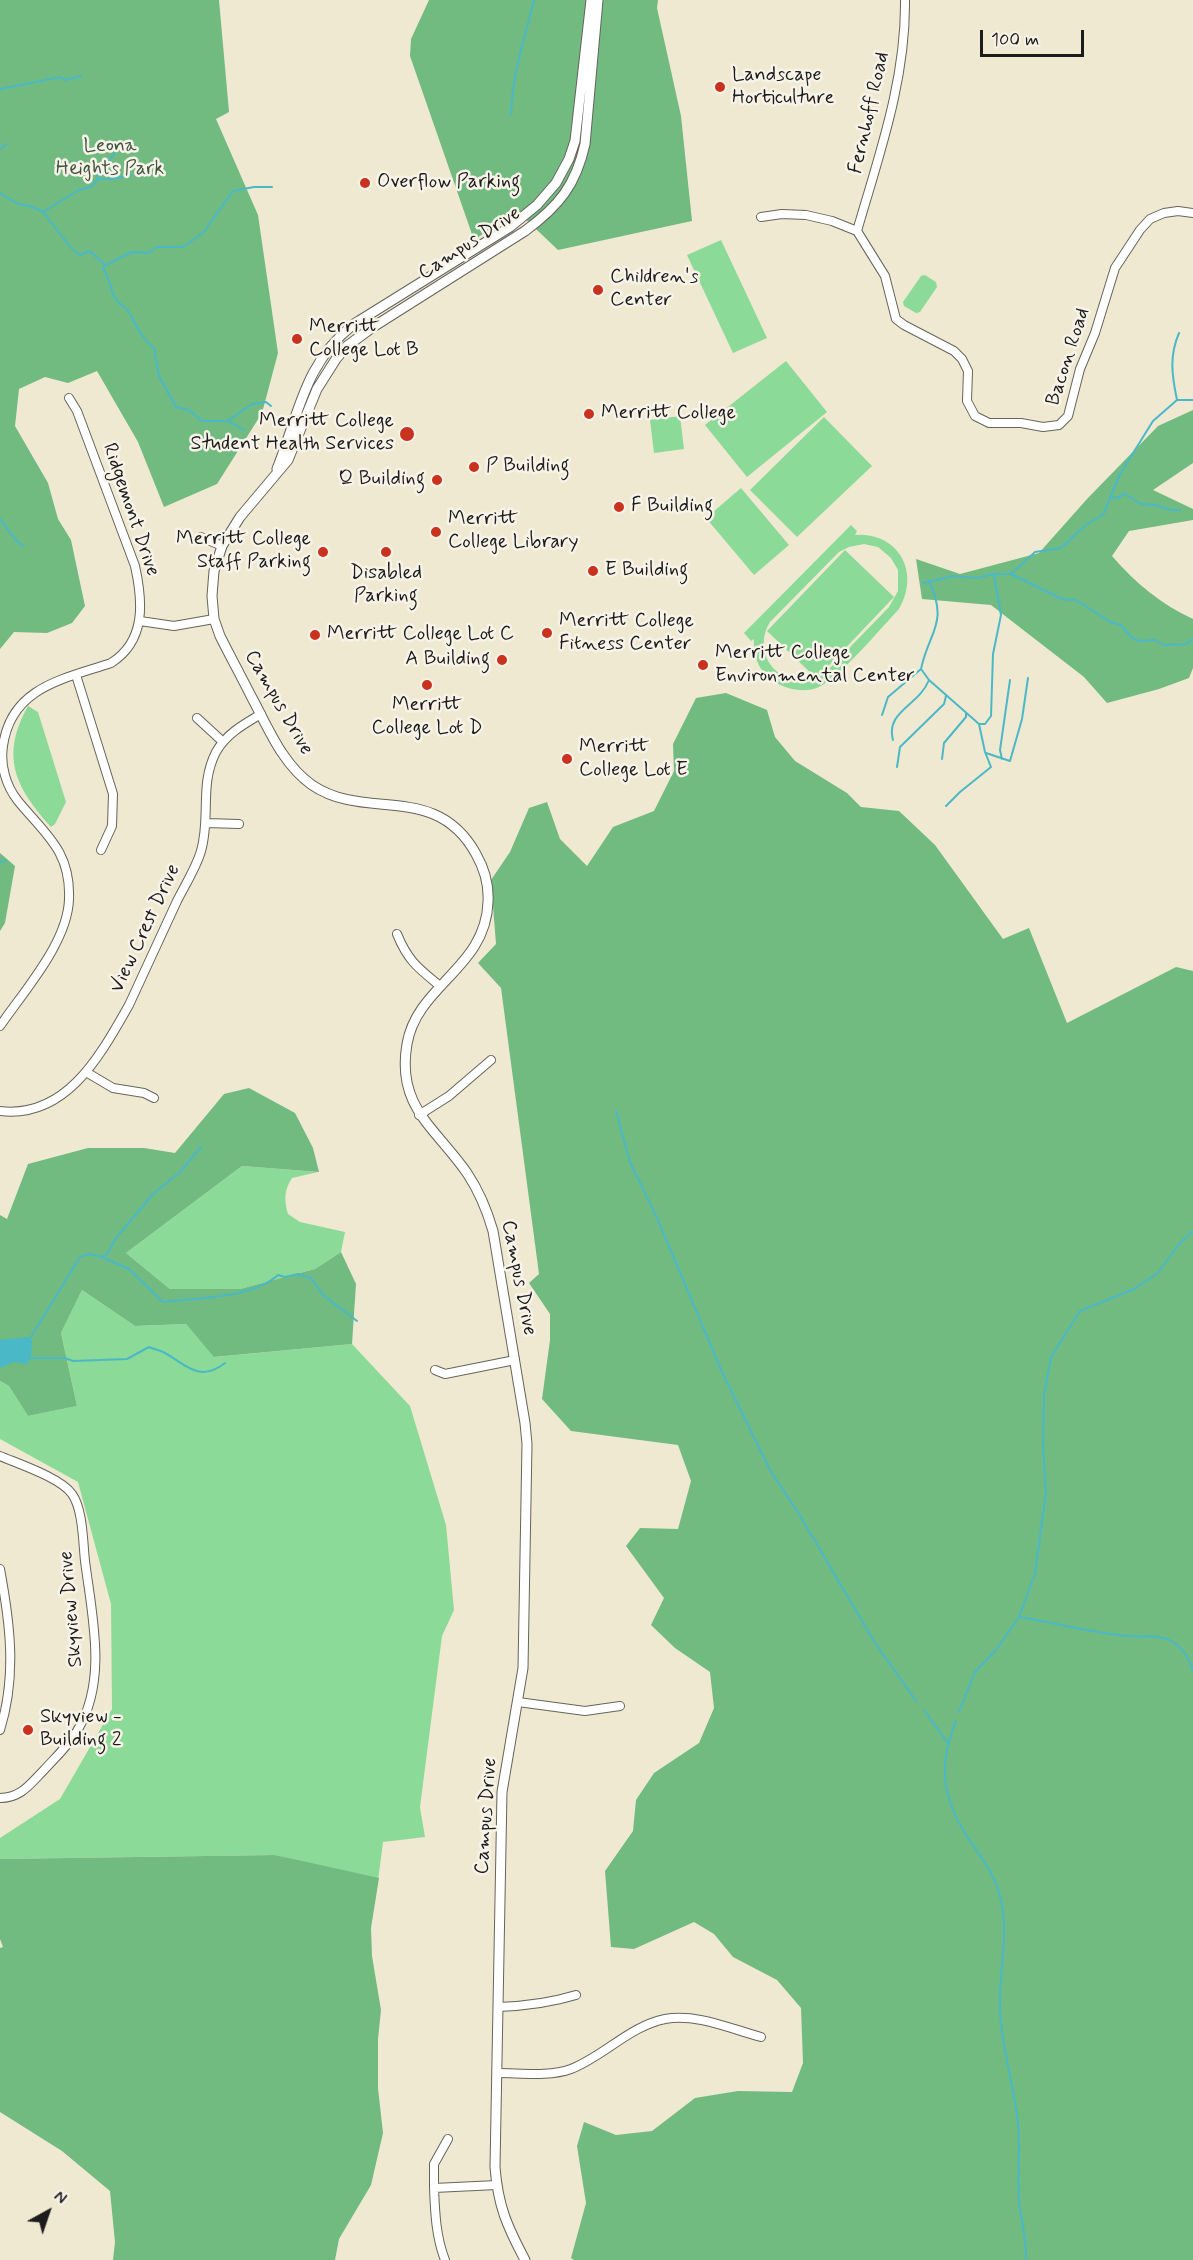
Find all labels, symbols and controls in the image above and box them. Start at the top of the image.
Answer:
scale bar [983,18,1086,56]
text: 100 m [991,28,1039,52]
street label: Fernhoff Road [844,50,896,176]
place label: Landscape Horticulture [732,64,834,111]
marker: Landscape Horticulture [713,80,727,94]
park label: Leona Heights Park [56,135,164,182]
place label: Overflow Parking [377,171,520,195]
marker: Overflow Parking [358,176,372,190]
street label: Campus Drive [414,202,526,286]
place label: Children's Center [610,266,698,313]
marker: Children's Center [591,283,605,297]
street label: Bacon Road [1042,305,1096,409]
place label: Merritt College Lot B [309,316,419,363]
marker: Merritt College Lot B [290,332,304,346]
place label: Merritt College [601,402,736,426]
marker: Merritt College [582,407,596,421]
place label: Merritt College Student Health Services [191,410,394,457]
marker: Merritt College Student Health Services [398,425,416,443]
street label: Ridgemont Drive [96,440,164,580]
place label: P Building [486,455,570,479]
marker: P Building [467,460,481,474]
place label: Q Building [339,468,425,492]
marker: Q Building [430,473,444,487]
place label: F Building [631,495,713,519]
marker: F Building [612,500,626,514]
place label: Merritt College Library [448,508,579,555]
marker: Merritt College Library [429,525,443,539]
place label: Merritt College Staff Parking [176,528,311,575]
marker: Merritt College Staff Parking [316,545,330,559]
marker: Disabled Parking [379,545,393,559]
place label: E Building [605,559,688,583]
place label: Disabled Parking [350,562,422,609]
marker: E Building [586,564,600,578]
place label: Merritt College Fitness Center [559,610,694,657]
place label: Merritt College Lot C [327,623,514,647]
marker: Merritt College Fitness Center [540,626,554,640]
marker: Merritt College Lot C [308,628,322,642]
place label: Merritt College Environmental Center [715,642,915,689]
street label: Campus Drive [238,646,318,760]
place label: A Building [405,648,490,672]
marker: A Building [495,653,509,667]
marker: Merritt College Environmental Center [696,658,710,672]
marker: Merritt College Lot D [420,678,434,692]
place label: Merritt College Lot D [372,694,482,741]
place label: Merritt College Lot E [579,736,688,783]
marker: Merritt College Lot E [560,752,574,766]
street label: View Crest Drive [106,861,186,997]
street label: Campus Drive [495,1218,541,1338]
street label: Skyview Drive [55,1550,89,1668]
place label: Skyview - Building 2 [40,1706,122,1753]
marker: Skyview - Building 2 [21,1723,35,1737]
street label: Campus Drive [471,1757,503,1875]
north arrow [18,2182,78,2242]
text: N [49,2186,71,2209]

